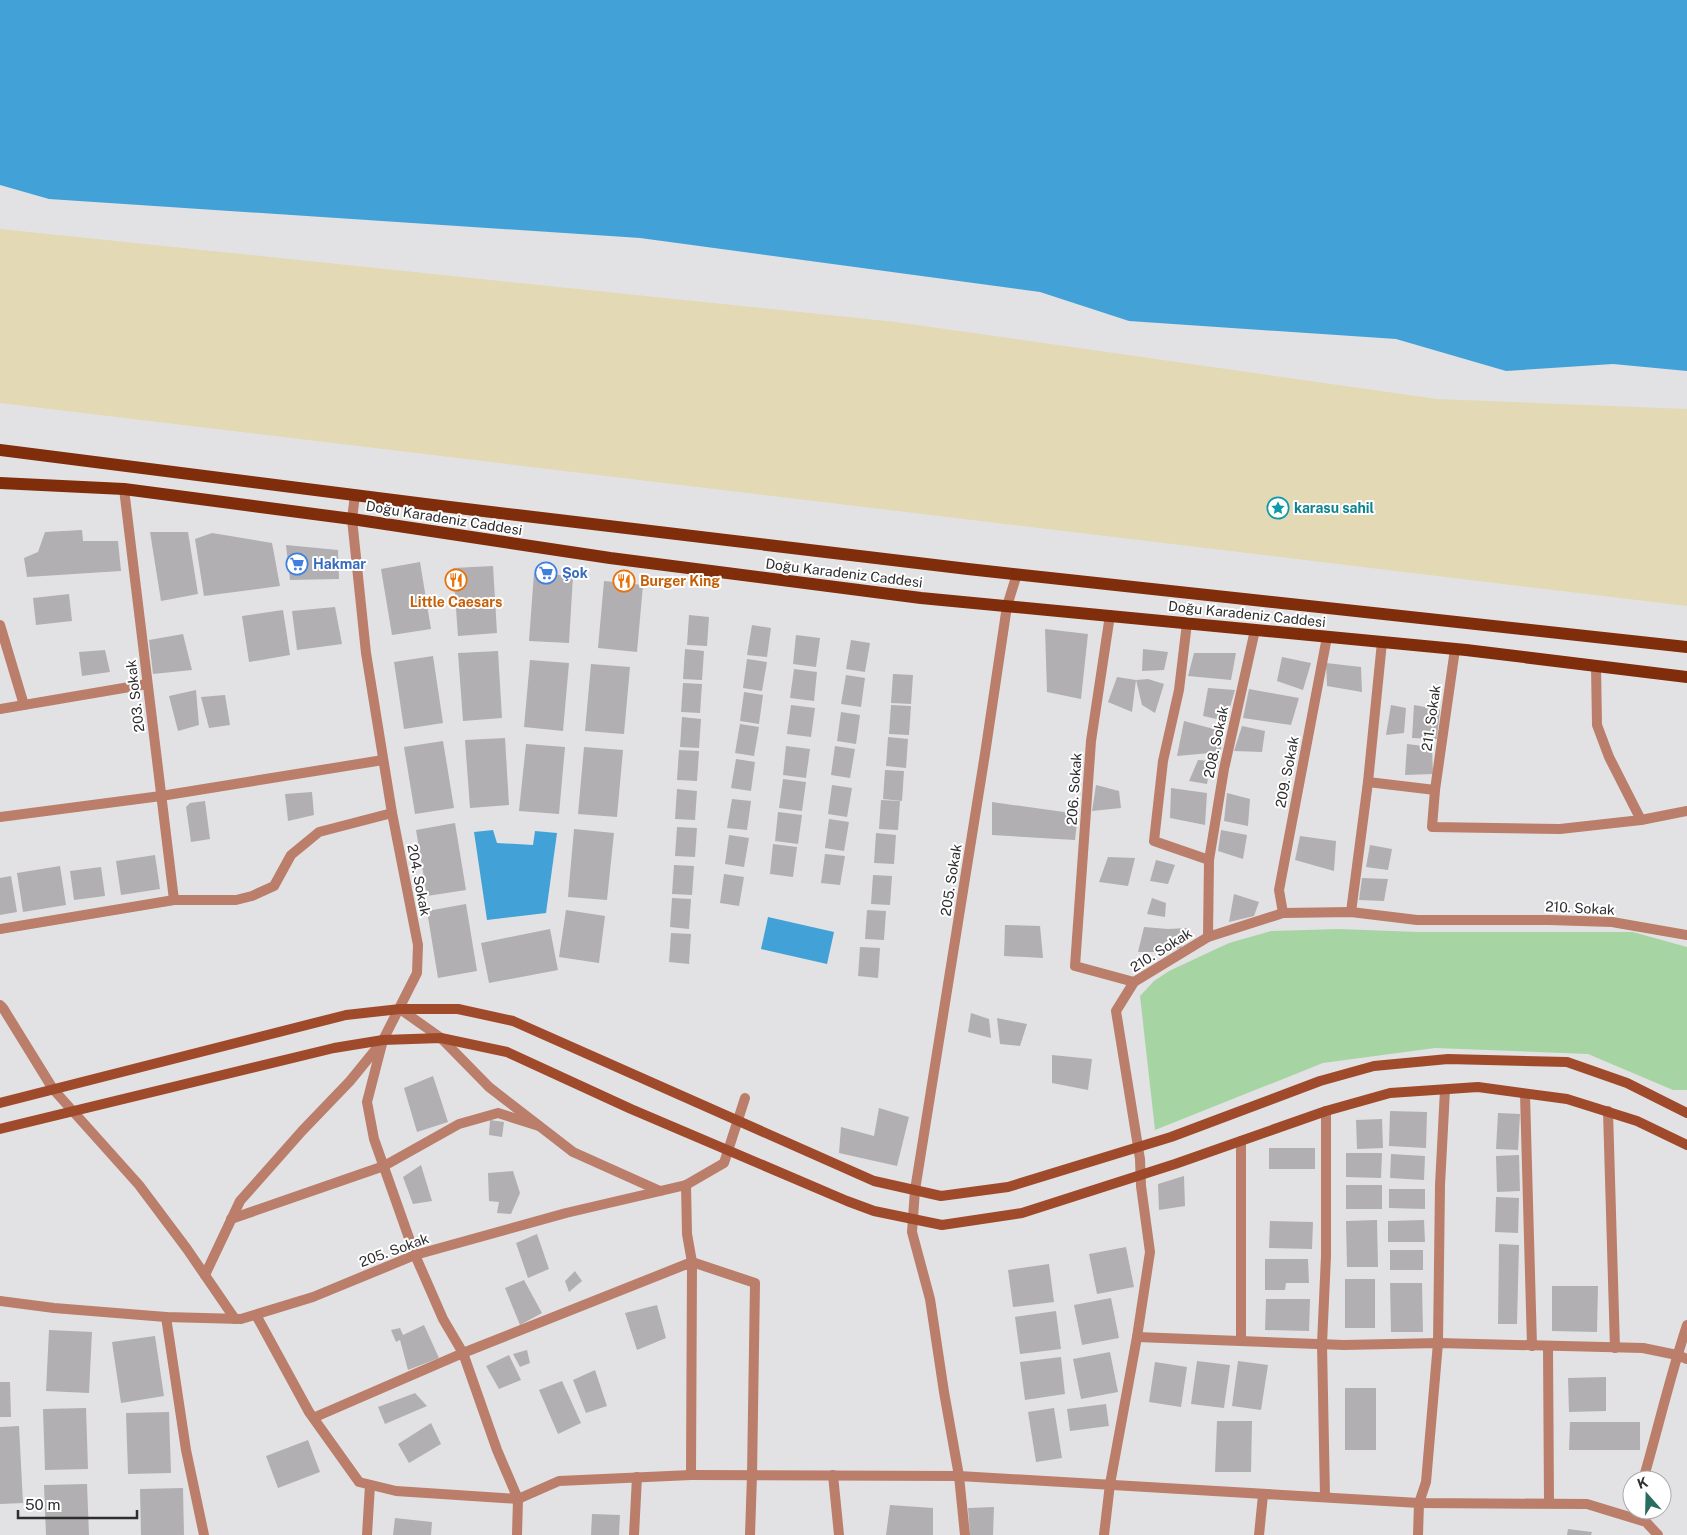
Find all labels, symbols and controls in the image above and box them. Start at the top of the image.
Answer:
place icon: karasu sahil [1266,496,1290,520]
street label: Doğu Karadeniz Caddesi [365,498,523,538]
place label: karasu sahil [1294,500,1375,516]
supermarket icon: Hakmar [285,552,309,576]
street label: Doğu Karadeniz Caddesi [765,555,923,591]
place label: Hakmar [313,556,366,572]
supermarket icon: Şok [534,561,558,585]
place label: Şok [562,565,588,581]
restaurant icon: Little Caesars [444,568,468,592]
restaurant icon: Burger King [612,569,636,593]
place label: Burger King [640,573,720,589]
place label: Little Caesars [410,594,502,610]
street label: Doğu Karadeniz Caddesi [1168,598,1326,630]
street label: 203. Sokak [123,659,147,733]
street label: 211. Sokak [1418,684,1444,752]
street label: 208. Sokak [1201,705,1231,779]
street label: 209. Sokak [1272,735,1302,809]
street label: 206. Sokak [1063,752,1085,826]
street label: 204. Sokak [404,843,434,917]
street label: 205. Sokak [937,843,965,917]
street label: 210. Sokak [1545,898,1615,918]
street label: 210. Sokak [1127,925,1195,975]
street label: 205. Sokak [357,1230,431,1270]
north arrow [1622,1470,1672,1520]
text: K [1635,1474,1650,1492]
scale bar [18,1488,136,1520]
text: 50 m [25,1496,60,1513]

